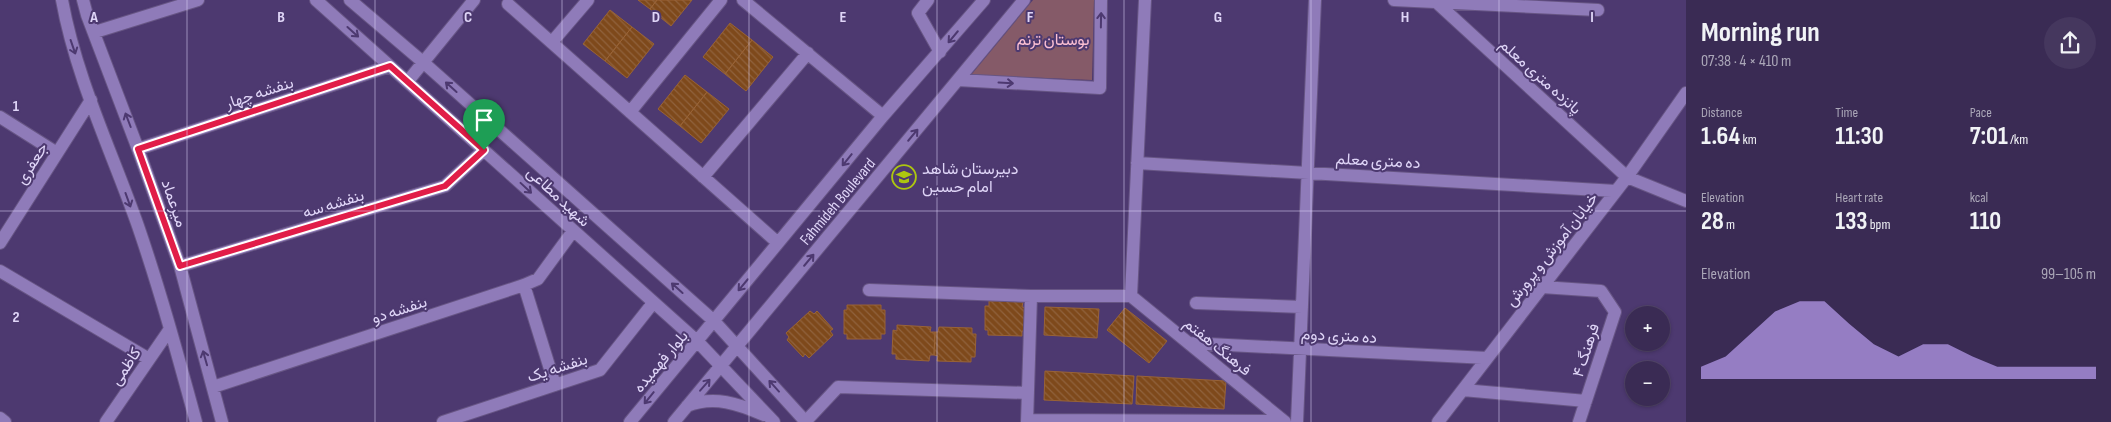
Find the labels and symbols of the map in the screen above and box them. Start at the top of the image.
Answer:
text: A [89,8,98,27]
text: B [277,8,285,27]
text: C [464,8,472,27]
text: D [652,8,660,27]
text: E [840,8,847,27]
text: F [1027,8,1034,27]
text: G [1214,8,1222,27]
text: H [1401,8,1409,27]
text: I [1590,8,1594,27]
one-way arrow [1096,12,1106,28]
one-way arrow [346,27,359,38]
one-way arrow [947,31,959,44]
park label: بوستان ترنم [1017,31,1089,50]
street label: پانزده متری معلم [1495,35,1585,120]
one-way arrow [69,39,78,55]
street label: بنفشه چهار [222,73,296,115]
one-way arrow [998,79,1014,88]
one-way arrow [445,82,458,93]
text: 1 [13,97,20,116]
pin [463,99,505,150]
one-way arrow [123,113,132,129]
one-way arrow [907,128,918,141]
street label: جعفری [12,139,52,188]
street label: ده متری معلم [1335,150,1421,173]
one-way arrow [841,153,852,166]
street label: Fahmideh Boulevard [796,155,880,249]
place label: دبیرستان شاهد امام حسین [922,160,1018,197]
street label: شهید مطاعی [522,163,594,231]
school or university icon: دبیرستان شاهد امام حسین [891,164,917,190]
street label: میرعماد [157,177,191,230]
one-way arrow [519,182,532,194]
street label: بنفشه سه [300,186,367,223]
street label: خیابان آموزش و پرورش [1502,189,1604,311]
one-way arrow [124,192,133,207]
one-way arrow [803,254,814,267]
one-way arrow [738,279,749,292]
one-way arrow [671,282,684,294]
street label: بنفشه دو [369,293,430,328]
text: 2 [12,308,20,327]
street label: فرهنگ هفتم [1179,314,1255,380]
street label: فرهنگ ۴ [1569,321,1604,380]
street label: ده متری دوم [1300,325,1377,348]
street label: بلوار فهمیده [630,327,692,397]
street label: کاظمی [107,344,146,389]
one-way arrow [200,350,210,366]
street label: بنفشه یک [525,350,590,387]
one-way arrow [700,379,711,392]
one-way arrow [768,379,780,392]
one-way arrow [643,391,654,404]

